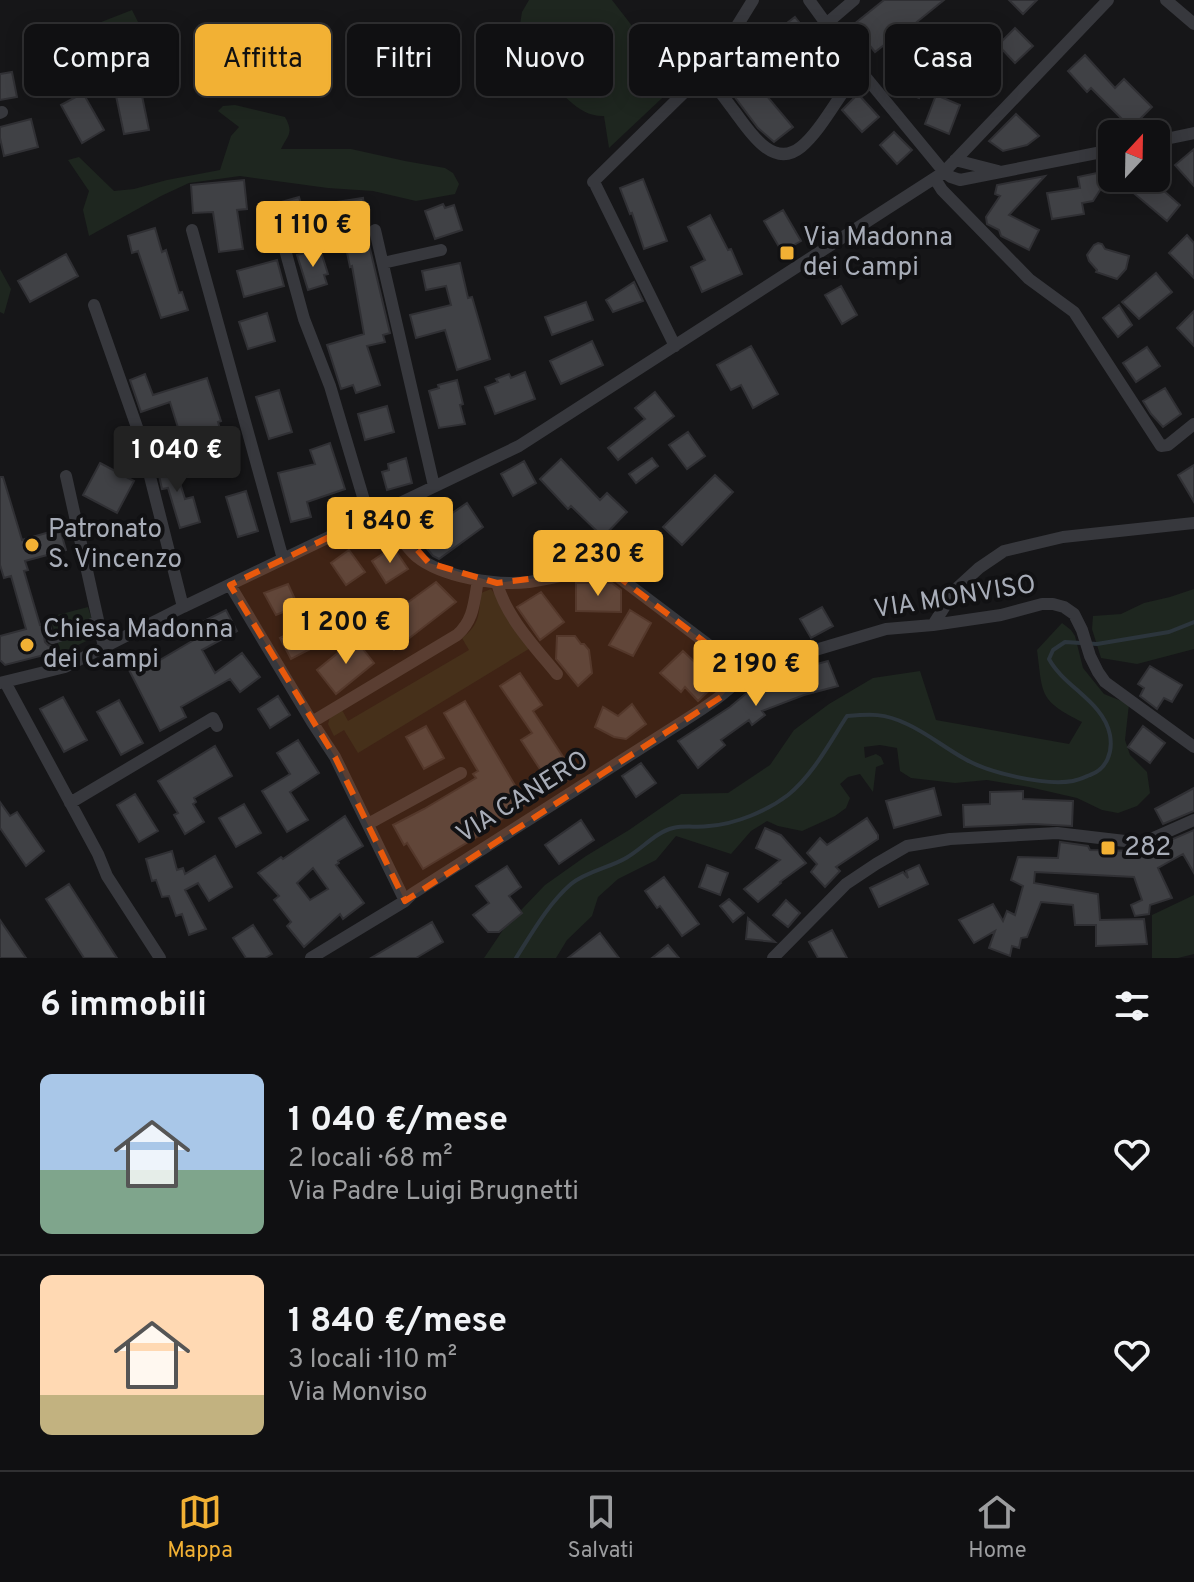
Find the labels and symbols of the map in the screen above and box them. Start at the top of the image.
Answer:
north arrow [1098,120,1170,192]
pin: 1 110 € [239,201,387,269]
place label: Via Madonna dei Campi [803,222,953,285]
marker: Via Madonna dei Campi [778,244,796,262]
pin: 1 040 € [103,426,251,494]
pin: 1 840 € [316,497,464,565]
place label: Patronato S. Vincenzo [48,514,182,577]
pin: 2 230 € [524,530,672,598]
marker: Patronato S. Vincenzo [23,536,41,554]
street label: VIA MONVISO [872,569,1038,627]
pin: 1 200 € [272,598,420,666]
place label: Chiesa Madonna dei Campi [43,614,233,677]
marker: Chiesa Madonna dei Campi [18,636,36,654]
pin: 2 190 € [682,640,830,708]
street label: VIA CANERO [451,744,595,852]
place label: 282 [1124,832,1171,865]
marker: 282 [1099,839,1117,857]

